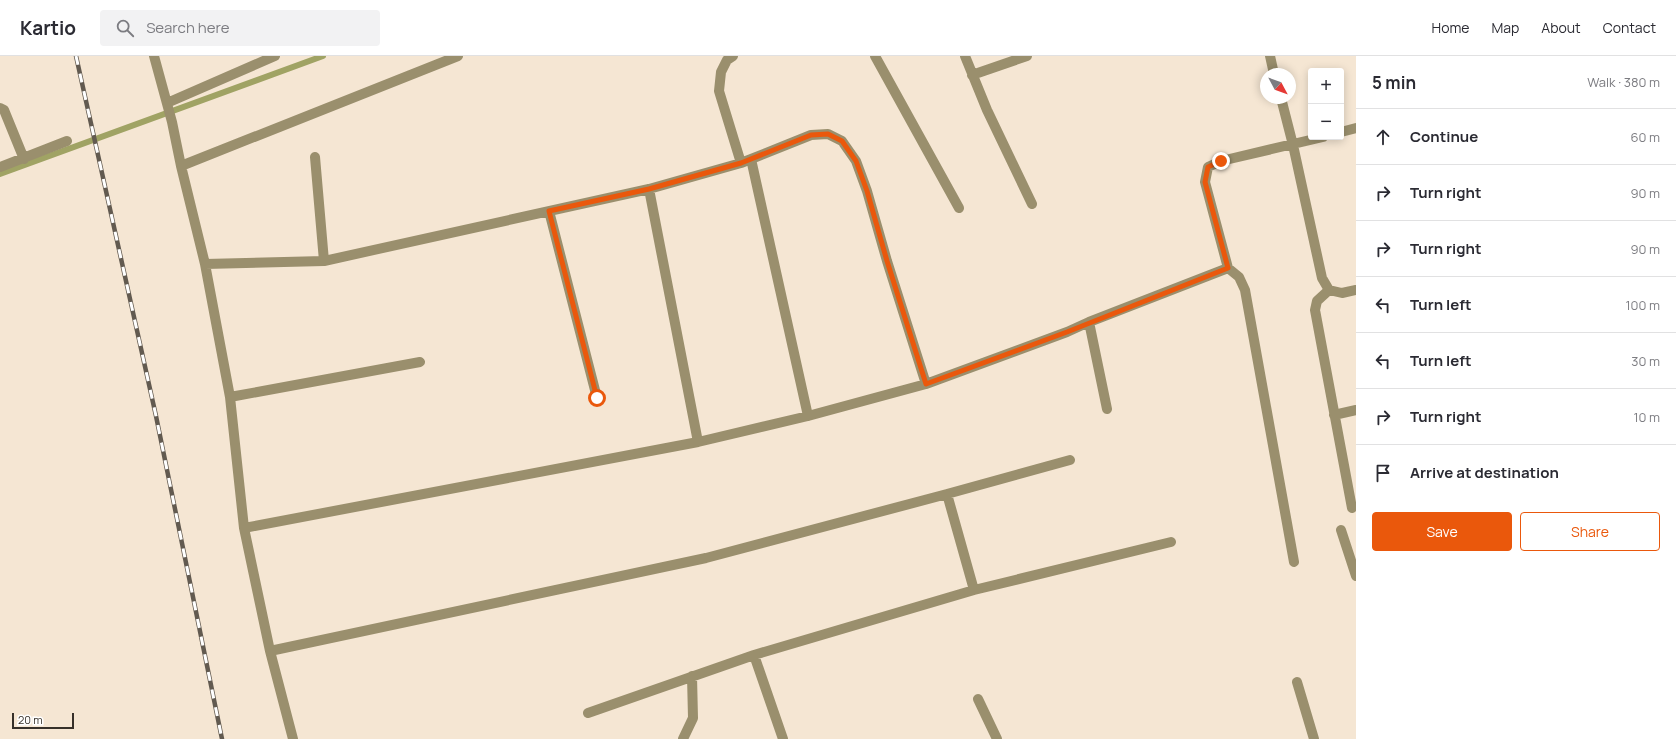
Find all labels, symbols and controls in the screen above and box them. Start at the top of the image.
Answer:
search box [100,10,380,46]
text: Kartio [20,15,76,41]
icon: search [114,17,136,39]
text: Search here [146,17,230,38]
text: Home [1432,18,1469,37]
text: Map [1491,18,1519,37]
text: About [1541,18,1581,37]
text: Contact [1603,18,1656,37]
north arrow [1260,68,1296,104]
map controls [1308,68,1344,140]
button: + [1308,68,1344,104]
text: 5 min [1372,71,1416,94]
text: Walk · 380 m [1587,73,1660,91]
button: − [1308,104,1344,140]
icon: ahead [1372,126,1394,148]
text: Continue [1410,126,1478,147]
text: 60 m [1630,128,1660,146]
route end [1212,152,1230,170]
icon: right [1372,182,1394,204]
text: Turn right [1410,182,1481,203]
text: 90 m [1630,184,1660,202]
icon: right [1372,238,1394,260]
text: Turn right [1410,238,1481,259]
text: 90 m [1630,240,1660,258]
icon: left [1372,294,1394,316]
text: Turn left [1410,294,1472,315]
text: 100 m [1625,296,1660,314]
icon: left [1372,350,1394,372]
text: Turn left [1410,350,1472,371]
text: 30 m [1631,352,1660,370]
route start [588,389,606,407]
icon: right [1372,406,1394,428]
text: Turn right [1410,406,1481,427]
text: 10 m [1633,408,1660,426]
icon: arrive [1372,462,1394,484]
text: Arrive at destination [1410,462,1559,483]
button: Save [1372,512,1512,551]
button: Share [1520,512,1660,551]
scale bar [12,711,74,730]
text: 20 m [18,712,43,727]

